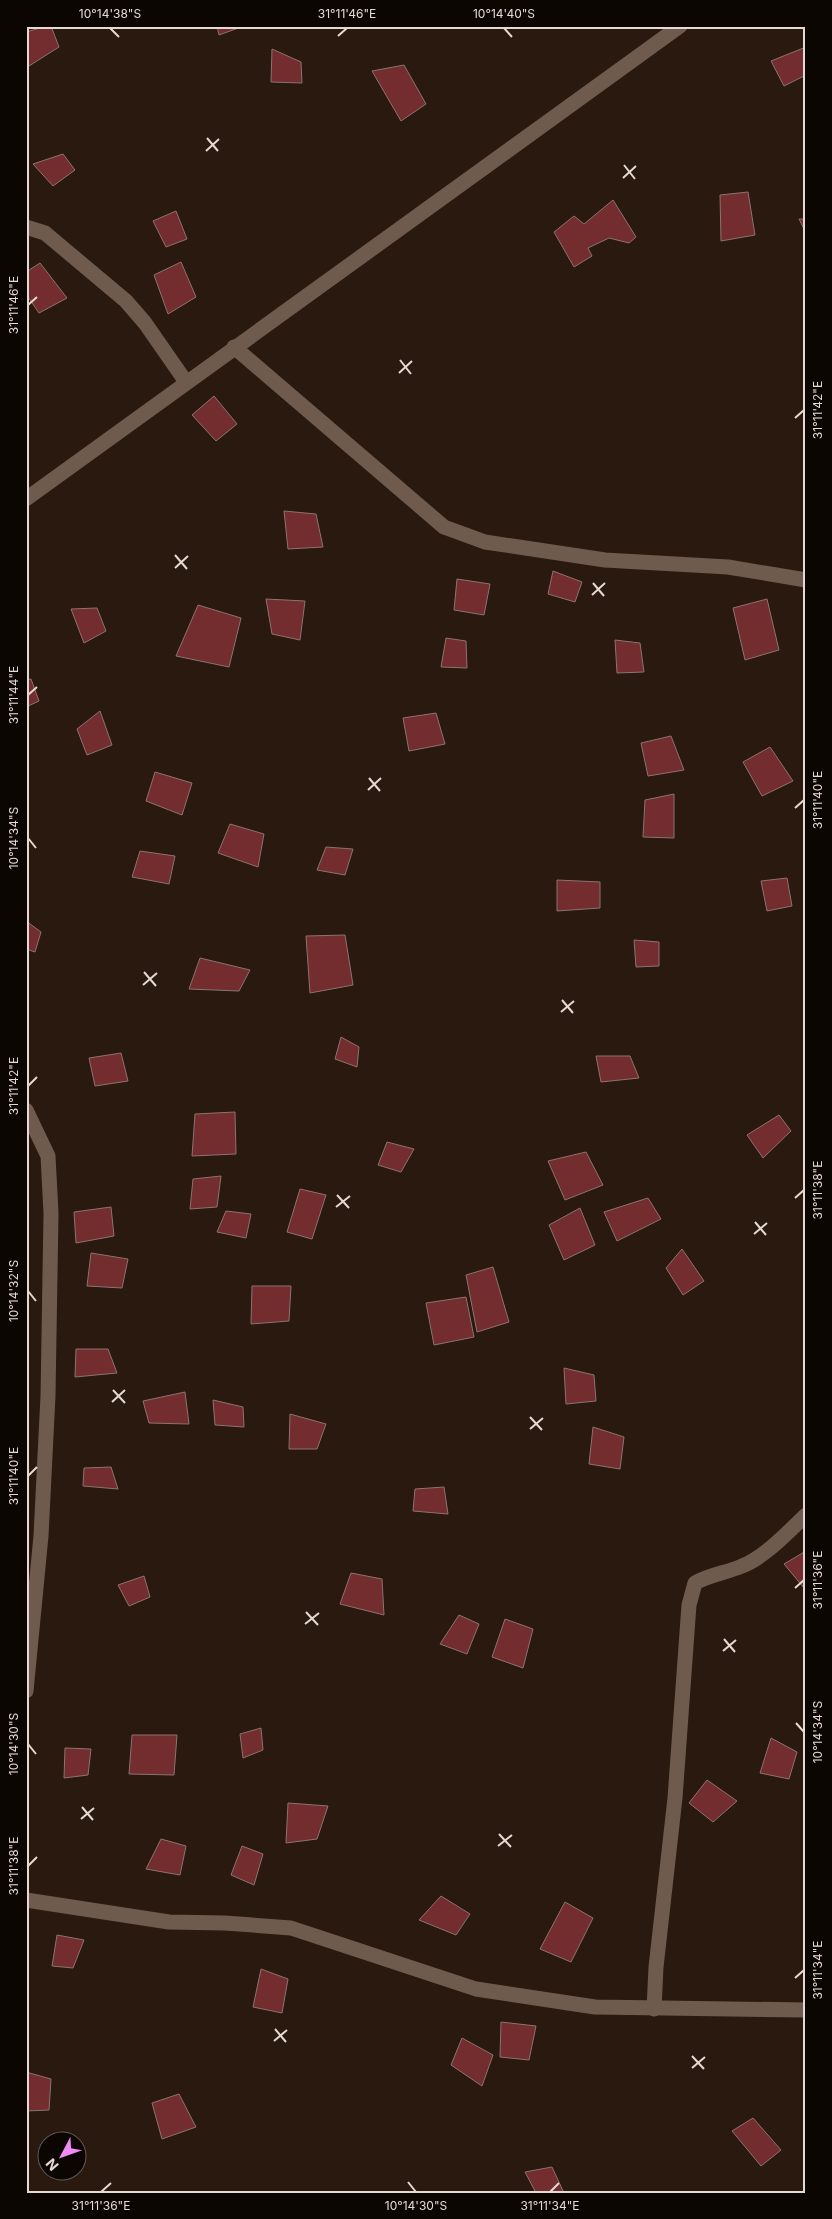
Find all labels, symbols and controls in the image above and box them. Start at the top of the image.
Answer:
text: 10°14'38"S [79,6,141,21]
text: 31°11'46"E [318,6,376,21]
text: 10°14'40"S [473,6,535,21]
text: 31°11'46"E [6,276,21,334]
text: 31°11'42"E [810,381,825,439]
text: 31°11'44"E [6,666,21,724]
text: 31°11'40"E [810,771,825,829]
text: 10°14'34"S [6,806,21,869]
text: 31°11'42"E [6,1057,21,1115]
text: 31°11'38"E [810,1161,825,1219]
text: 10°14'32"S [6,1260,21,1322]
text: 31°11'40"E [6,1447,21,1505]
text: 31°11'36"E [810,1551,825,1609]
text: 10°14'34"S [810,1700,825,1763]
text: 10°14'30"S [6,1712,21,1775]
text: 31°11'38"E [6,1837,21,1895]
text: 31°11'34"E [810,1940,825,2000]
north arrow [38,2132,88,2182]
text: N [42,2155,62,2174]
text: 31°11'36"E [72,2198,130,2213]
text: 10°14'30"S [385,2198,448,2213]
text: 31°11'34"E [520,2198,580,2213]

